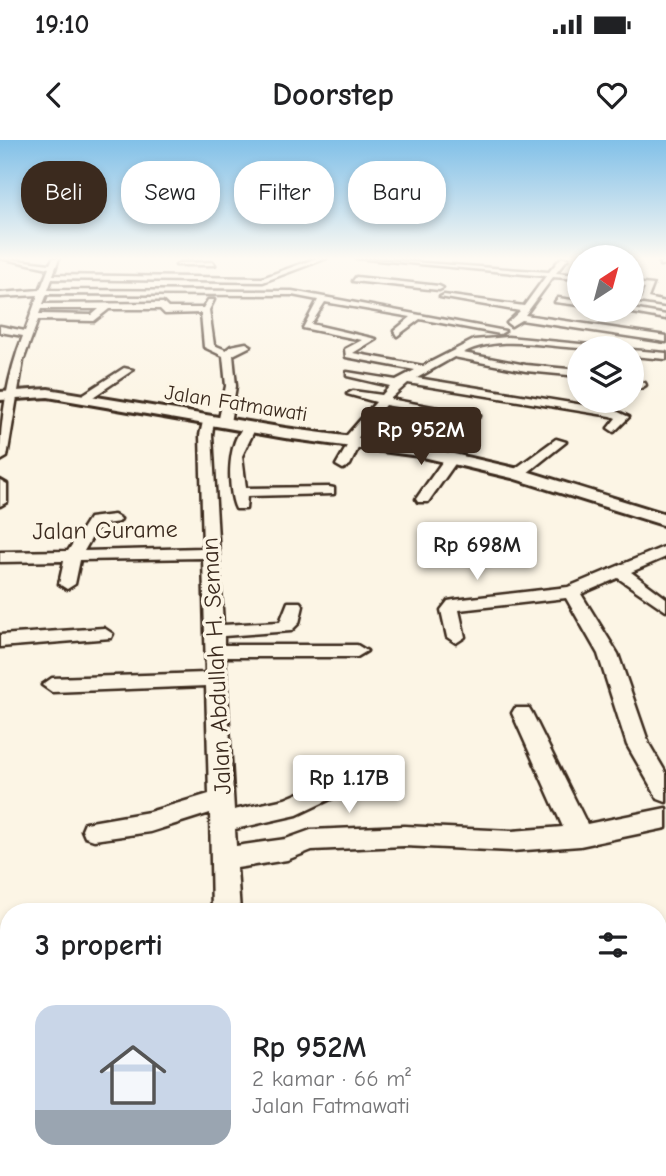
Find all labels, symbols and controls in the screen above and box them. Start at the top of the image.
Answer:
text: 19:10 [35,10,89,40]
icon: back [35,76,73,114]
text: Doorstep [272,76,394,113]
icon: heart [593,76,631,114]
chip: Beli [21,161,107,224]
chip: Sewa [121,161,220,224]
chip: Filter [234,161,334,224]
chip: Baru [348,161,446,224]
north arrow [567,245,644,322]
map controls [567,245,644,413]
button: layers [567,336,644,413]
street label: Jalan Fatmawati [163,380,309,426]
pin: Rp 952M [356,408,486,467]
text: Rp 952M [377,416,465,443]
street label: Jalan Gurame [32,515,178,545]
pin: Rp 698M [412,522,542,582]
text: Rp 698M [433,531,521,558]
street label: Jalan Abdullah H. Seman [195,537,237,795]
pin: Rp 1.17B [277,756,421,815]
text: Rp 1.17B [309,764,389,791]
icon: filters [594,926,632,964]
text: 3 properti [35,928,163,963]
text: Rp 952M [252,1030,367,1065]
icon: home [91,1033,175,1117]
text: 2 kamar · 66 m² [252,1065,411,1092]
text: Jalan Fatmawati [252,1092,410,1119]

